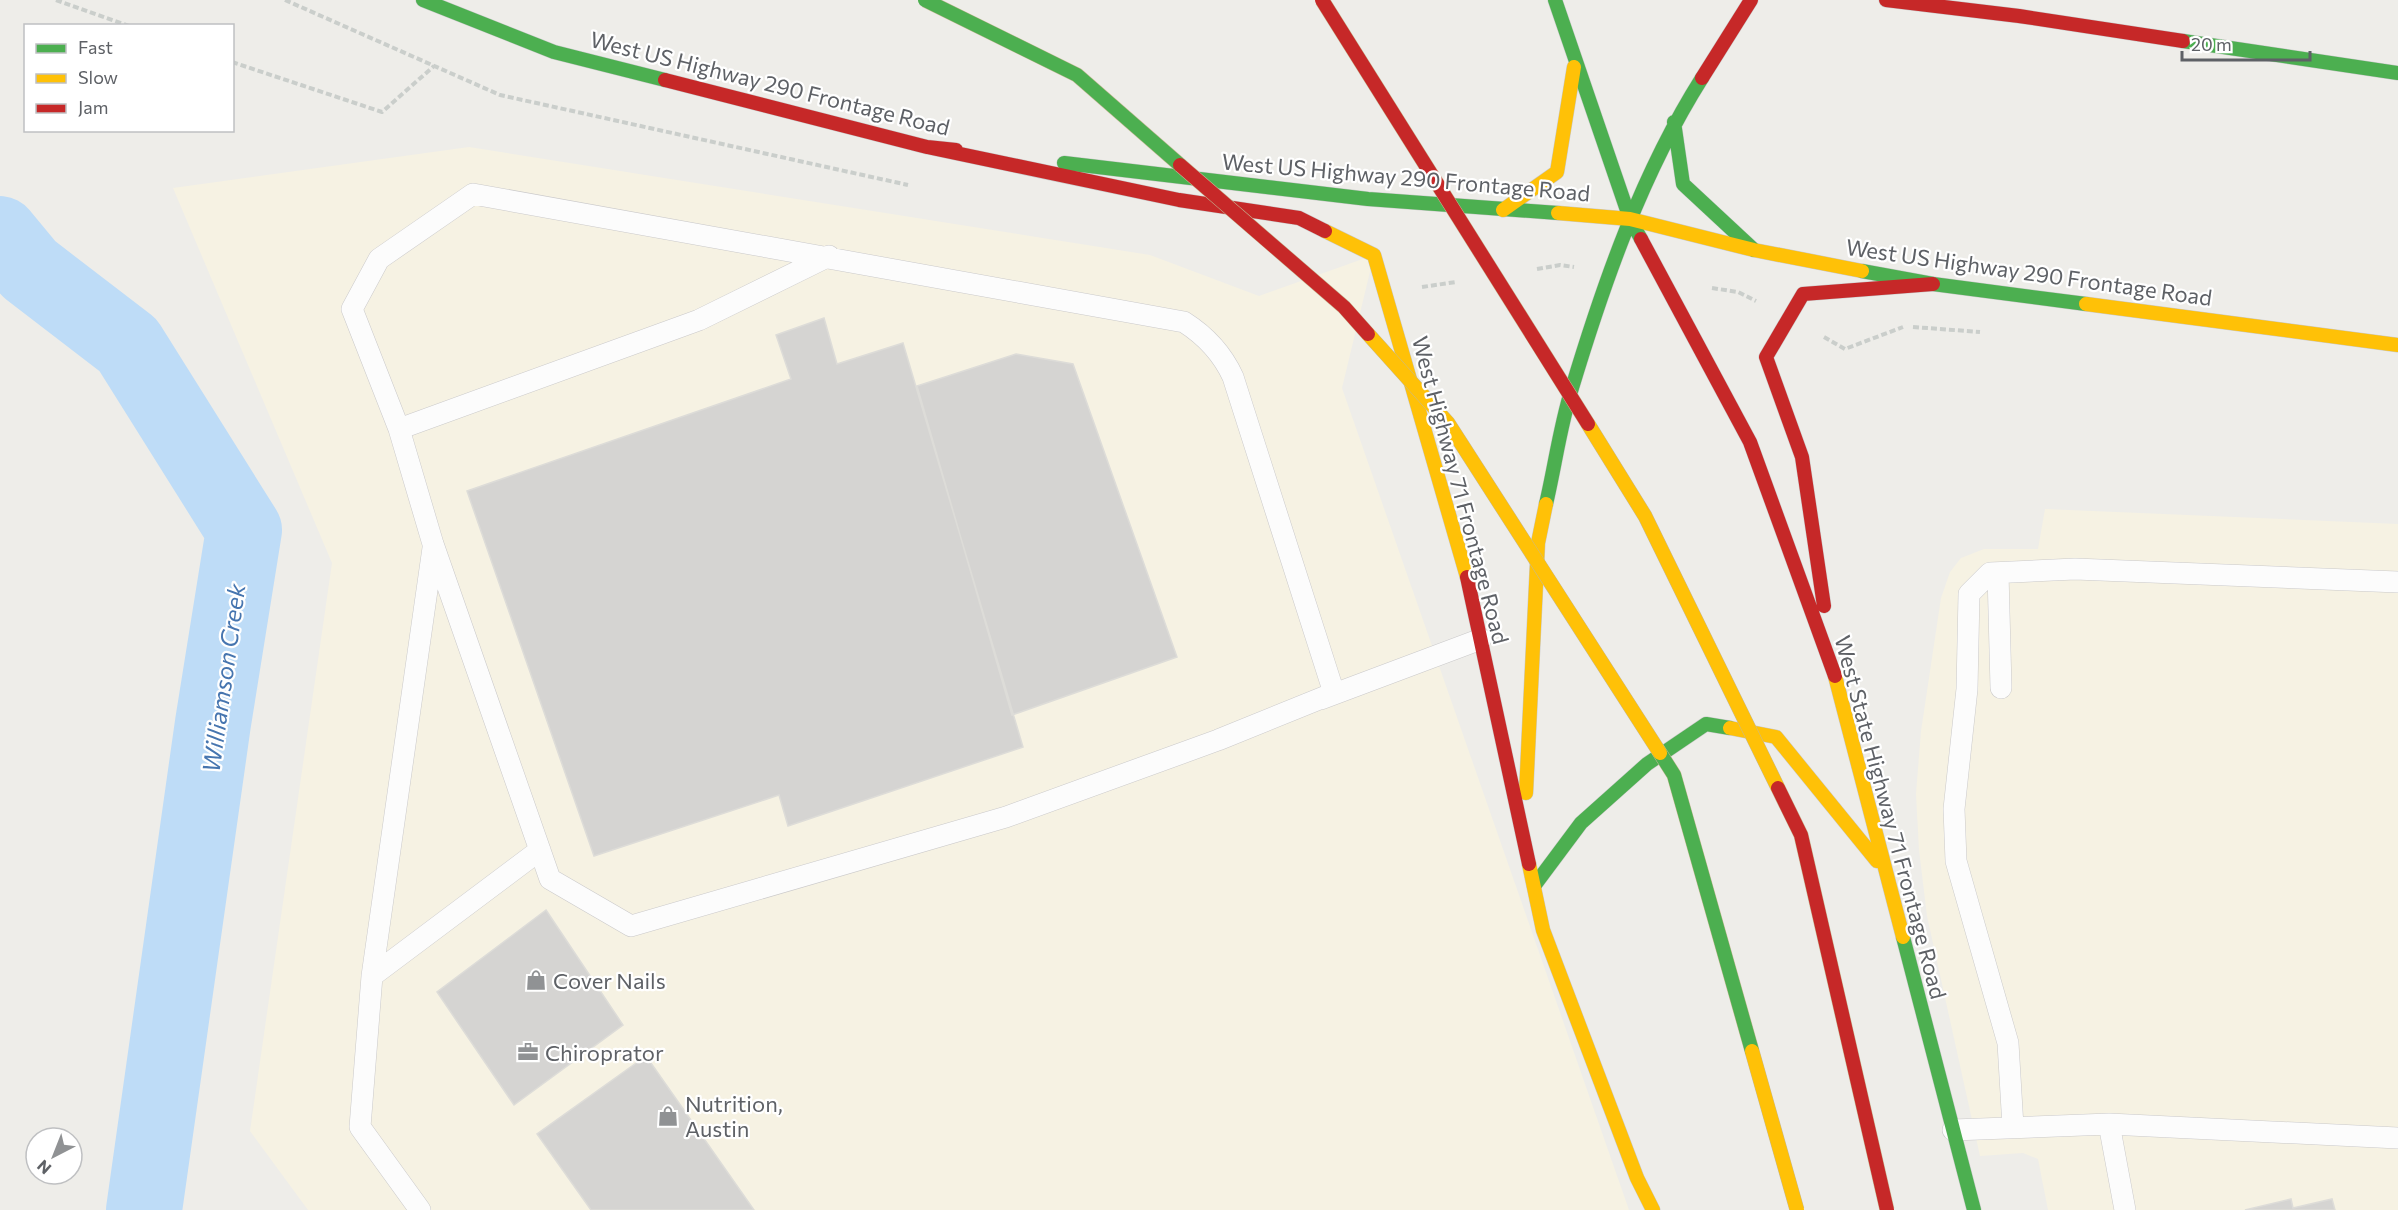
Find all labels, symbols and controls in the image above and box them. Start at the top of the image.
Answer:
legend [24,24,234,132]
scale bar [2182,24,2310,62]
street label: West US Highway 290 Frontage Road [587,25,953,141]
text: 20 m [2191,33,2232,55]
text: Fast [78,36,113,58]
text: Slow [78,66,118,88]
text: Jam [78,96,108,118]
street label: West US Highway 290 Frontage Road [1221,147,1591,207]
street label: West US Highway 290 Frontage Road [1844,233,2214,311]
street label: West Highway 71 Frontage Road [1407,333,1515,647]
water label: Williamson Creek [195,581,251,774]
street label: West State Highway 71 Frontage Road [1829,632,1953,1002]
place label: Cover Nails [553,967,666,994]
shop icon: Cover Nails [524,968,548,992]
place label: Chiroprator [545,1039,664,1066]
office icon: Chiroprator [516,1040,540,1064]
place label: Nutrition, Austin [685,1090,783,1142]
shop icon: Nutrition, Austin [656,1104,680,1128]
north arrow [24,1126,84,1186]
text: N [33,1156,54,1179]

